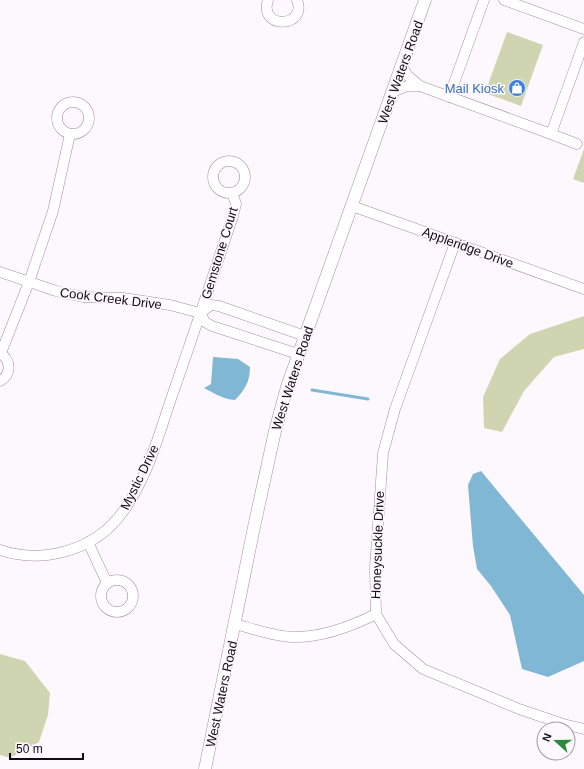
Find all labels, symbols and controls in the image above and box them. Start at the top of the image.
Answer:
street label: West Waters Road [375,19,426,126]
shop icon: Mail Kiosk [507,78,527,98]
place label: Mail Kiosk [445,81,504,96]
street label: Gemstone Court [198,205,241,301]
street label: Appleridge Drive [420,224,516,271]
street label: Cook Creek Drive [59,285,163,312]
street label: West Waters Road [269,324,316,432]
street label: Mystic Drive [117,442,162,512]
street label: Honeysuckle Drive [368,491,387,599]
street label: West Waters Road [203,640,240,749]
north arrow [536,721,576,761]
text: N [540,732,554,743]
scale bar [10,735,83,761]
text: 50 m [16,742,43,756]

